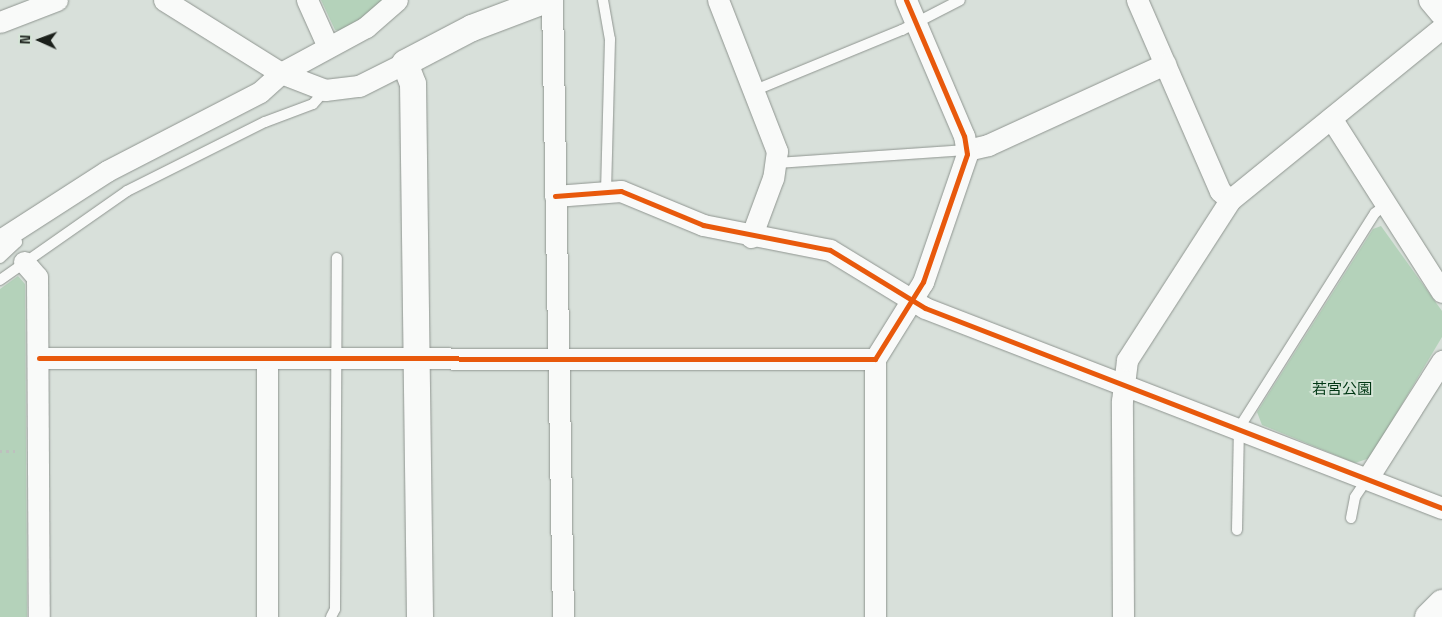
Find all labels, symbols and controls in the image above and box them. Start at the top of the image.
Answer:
north arrow [15,15,65,65]
text: N [16,34,34,44]
park label: 若宮公園 [1312,380,1372,398]

